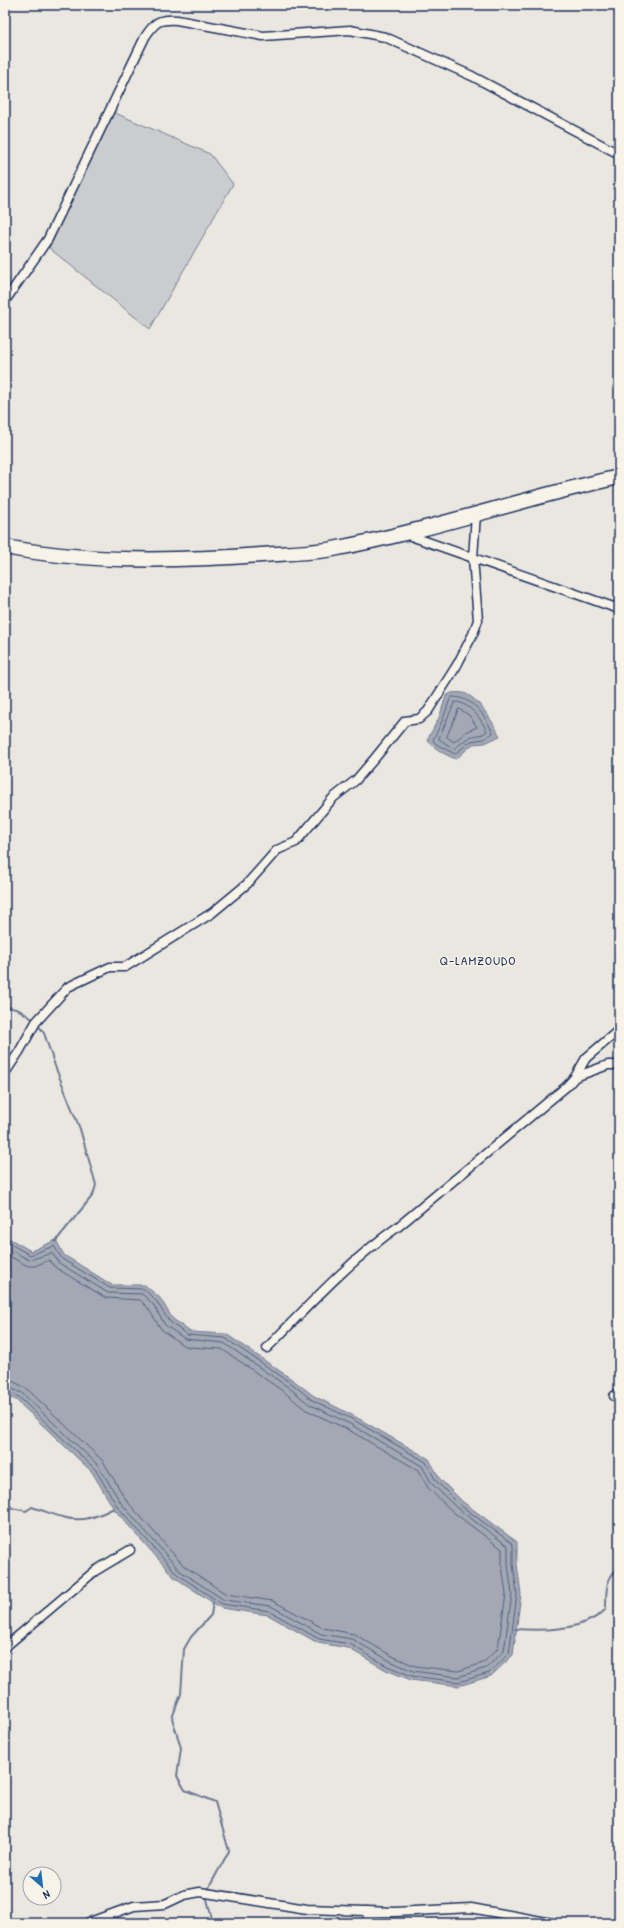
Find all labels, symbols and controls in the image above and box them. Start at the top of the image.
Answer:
district label: Q-LAMZOUDO [439,951,517,969]
north arrow [22,1866,62,1906]
text: N [41,1887,53,1902]

